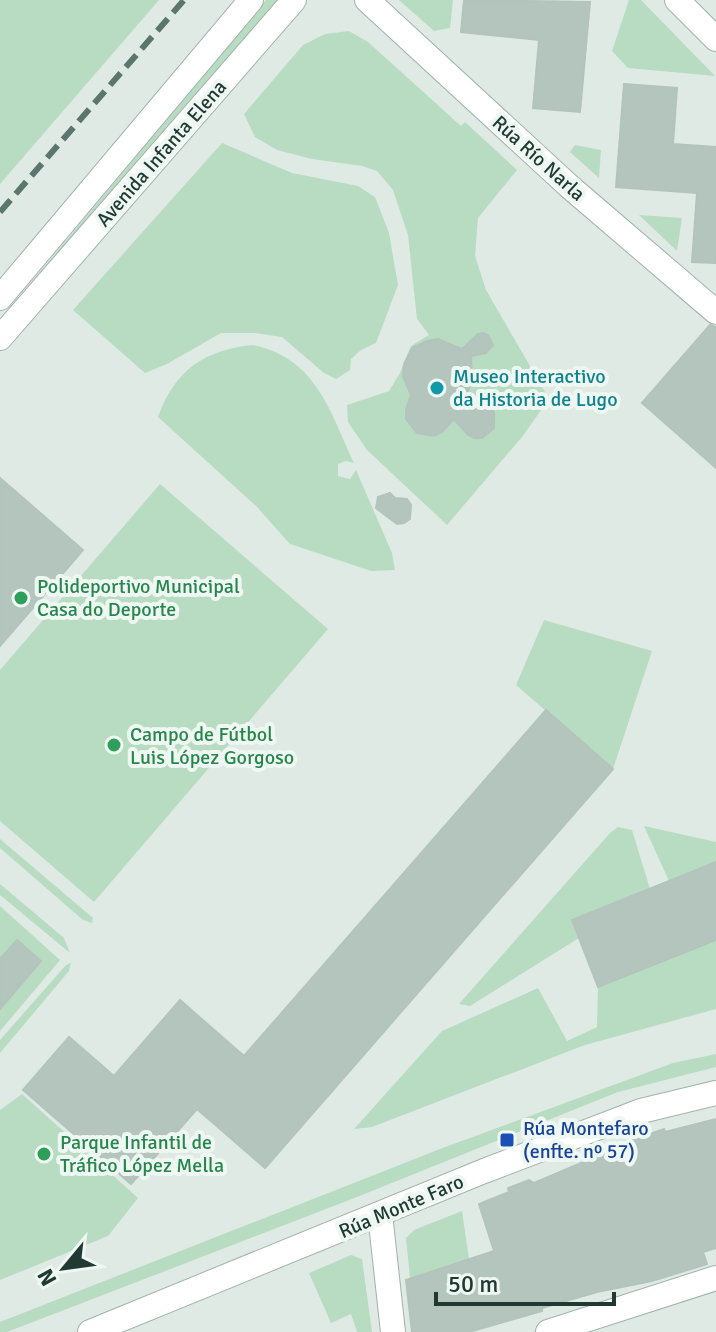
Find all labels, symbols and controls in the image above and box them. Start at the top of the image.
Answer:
street label: Avenida Infanta Elena [91,75,232,232]
street label: Rúa Río Narla [487,110,590,207]
place label: Museo Interactivo da Historia de Lugo [453,364,618,412]
marker: Museo Interactivo da Historia de Lugo [428,379,446,397]
place label: Polideportivo Municipal Casa do Deporte [37,574,240,622]
marker: Polideportivo Municipal Casa do Deporte [12,589,30,607]
place label: Campo de Fútbol Luis López Gorgoso [130,722,294,770]
marker: Campo de Fútbol Luis López Gorgoso [105,736,123,754]
place label: Rúa Montefaro (enfte. nº 57) [523,1116,649,1164]
place label: Parque Infantil de Tráfico López Mella [60,1130,224,1178]
marker: Rúa Montefaro (enfte. nº 57) [498,1131,516,1149]
marker: Parque Infantil de Tráfico López Mella [35,1145,53,1163]
street label: Rúa Monte Faro [335,1169,467,1244]
north arrow [24,1228,104,1308]
scale bar [436,1256,614,1306]
text: N [31,1264,62,1291]
text: 50 m [448,1269,498,1299]

